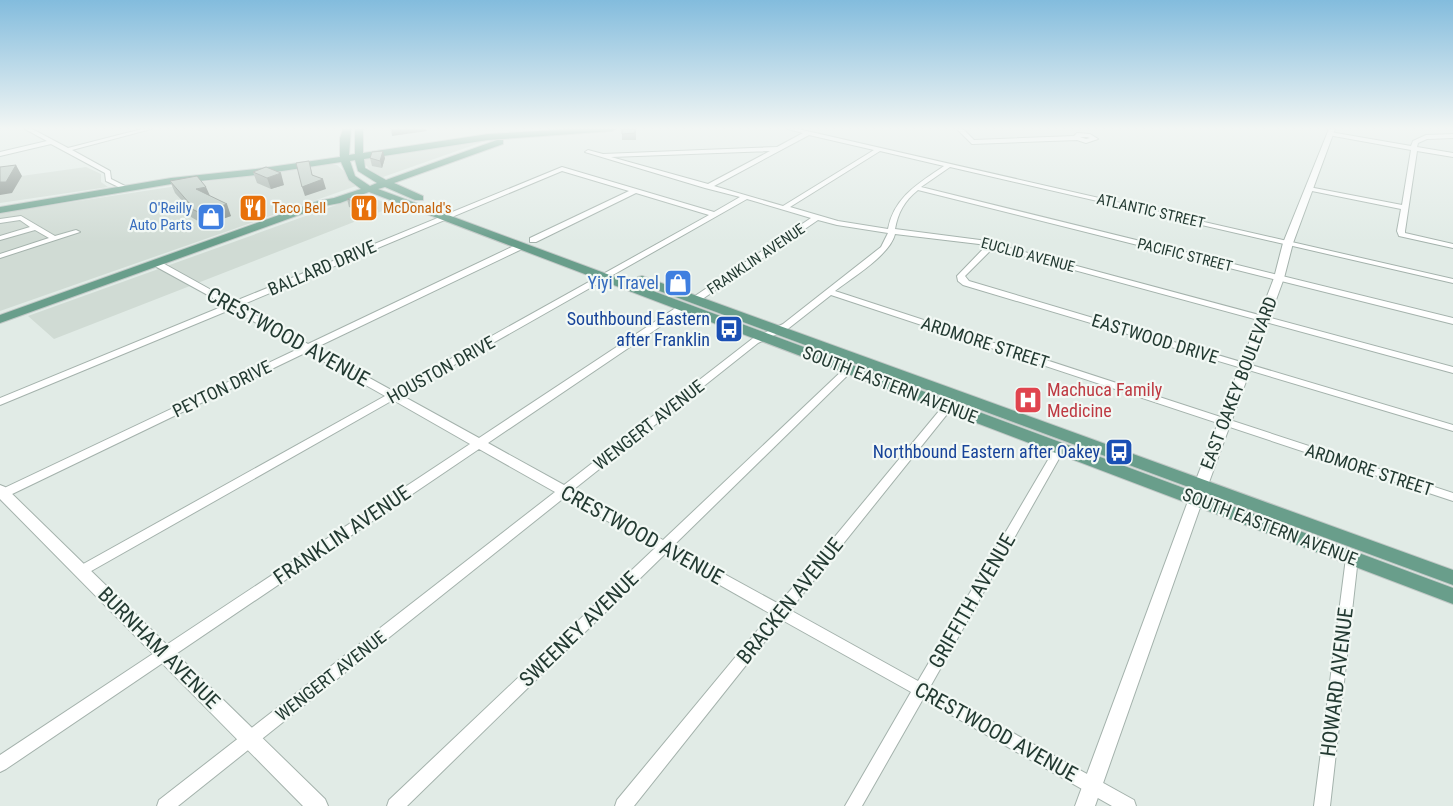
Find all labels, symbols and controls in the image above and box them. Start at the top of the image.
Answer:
street label: ATLANTIC STREET [1095,190,1207,232]
restaurant icon: Taco Bell [238,193,268,223]
restaurant icon: McDonald's [349,193,379,223]
place label: O'Reilly Auto Parts [129,199,192,234]
place label: Taco Bell [272,199,326,217]
place label: McDonald's [383,199,452,217]
shop icon: O'Reilly Auto Parts [196,202,226,232]
street label: FRANKLIN AVENUE [704,220,808,298]
street label: EUCLID AVENUE [979,234,1077,276]
street label: PACIFIC STREET [1136,234,1235,276]
street label: BALLARD DRIVE [265,235,379,300]
shop icon: Yiyi Travel [663,268,693,298]
place label: Yiyi Travel [588,272,659,293]
street label: CRESTWOOD AVENUE [203,282,373,392]
street label: EAST OAKEY BOULEVARD [1196,294,1281,472]
place label: Southbound Eastern after Franklin [567,308,710,350]
street label: EASTWOOD DRIVE [1089,309,1221,368]
street label: ARDMORE STREET [919,312,1052,373]
bus stop icon: Southbound Eastern after Franklin [714,314,744,344]
street label: HOUSTON DRIVE [383,331,498,408]
street label: SOUTH EASTERN AVENUE [800,341,981,428]
street label: PEYTON DRIVE [169,356,275,421]
street label: WENGERT AVENUE [589,375,708,474]
place label: Machuca Family Medicine [1047,379,1163,421]
hospital icon: Machuca Family Medicine [1013,385,1043,415]
bus stop icon: Northbound Eastern after Oakey [1104,437,1134,467]
street label: ARDMORE STREET [1303,439,1436,500]
place label: Northbound Eastern after Oakey [873,441,1101,462]
street label: FRANKLIN AVENUE [269,480,415,590]
street label: CRESTWOOD AVENUE [557,480,727,590]
street label: SOUTH EASTERN AVENUE [1180,483,1361,570]
street label: GRIFFITH AVENUE [924,529,1020,673]
street label: BRACKEN AVENUE [732,533,848,669]
street label: SWEENEY AVENUE [515,566,643,692]
street label: BURNHAM AVENUE [93,582,225,714]
street label: HOWARD AVENUE [1316,606,1358,758]
street label: WENGERT AVENUE [271,626,390,725]
street label: CRESTWOOD AVENUE [911,677,1081,787]

